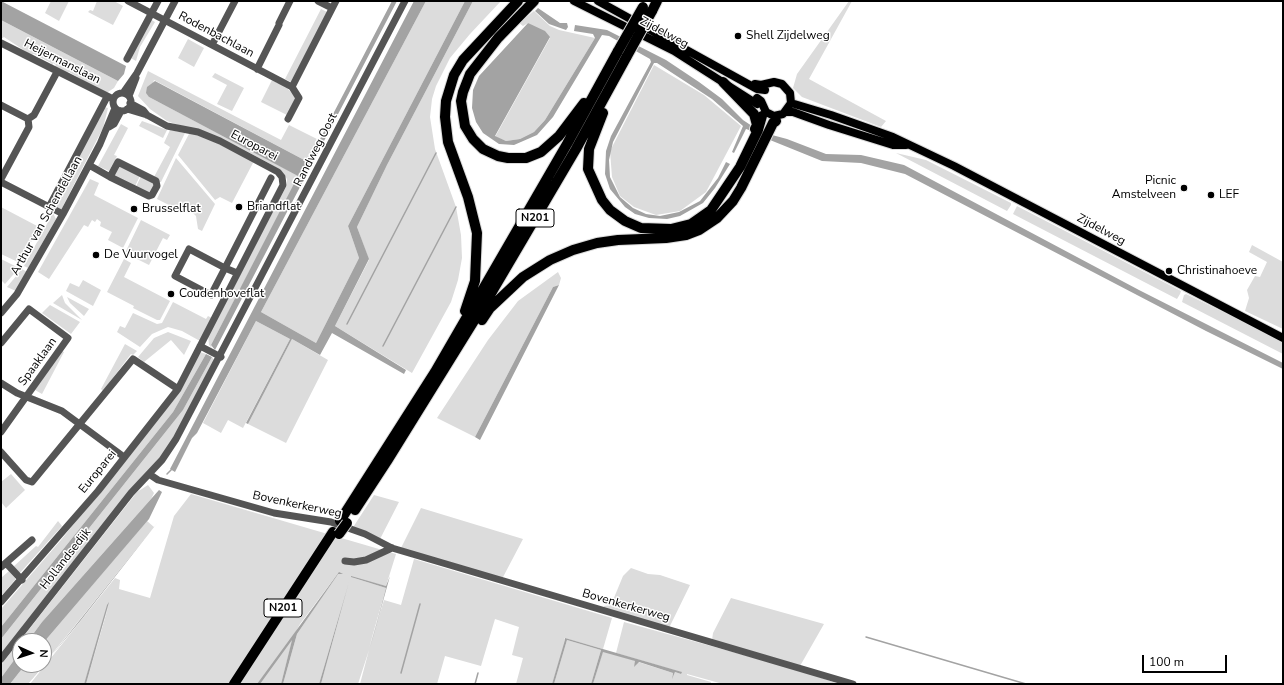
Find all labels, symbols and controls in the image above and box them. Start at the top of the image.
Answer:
street label: Rodenbachlaan [176,9,256,61]
street label: Zijdelweg [637,14,691,52]
place label: Shell Zijdelweg [746,29,830,43]
marker: Shell Zijdelweg [733,31,743,41]
street label: Heijermanslaan [21,36,103,88]
street label: Randweg Oost [291,111,341,189]
street label: Europarei [228,128,280,164]
street label: Arthur van Schendellaan [8,154,86,278]
place label: Picnic Amstelveen [1112,174,1176,202]
marker: Picnic Amstelveen [1179,183,1189,193]
place label: LEF [1219,188,1239,202]
marker: LEF [1206,190,1216,200]
place label: Briandflat [247,200,300,214]
place label: Brusselflat [142,202,201,216]
marker: Briandflat [234,202,244,212]
marker: Brusselflat [129,204,139,214]
road number: N201 [516,209,554,227]
street label: Zijdelweg [1074,211,1128,249]
place label: De Vuurvogel [104,248,178,262]
marker: De Vuurvogel [91,250,101,260]
place label: Christinahoeve [1177,264,1257,278]
marker: Christinahoeve [1164,266,1174,276]
place label: Coudenhoveflat [179,287,264,301]
marker: Coudenhoveflat [166,289,176,299]
street label: Spaaklaan [16,335,60,389]
street label: Europarei [76,448,120,496]
street label: Bovenkerkerweg [251,489,343,521]
street label: Hollandsedijk [38,525,94,593]
street label: Bovenkerkerweg [580,587,672,625]
road number: N201 [264,599,302,617]
north arrow [12,633,52,673]
scale bar [1144,647,1229,673]
text: N [36,649,51,658]
text: 100 m [1149,654,1184,670]

